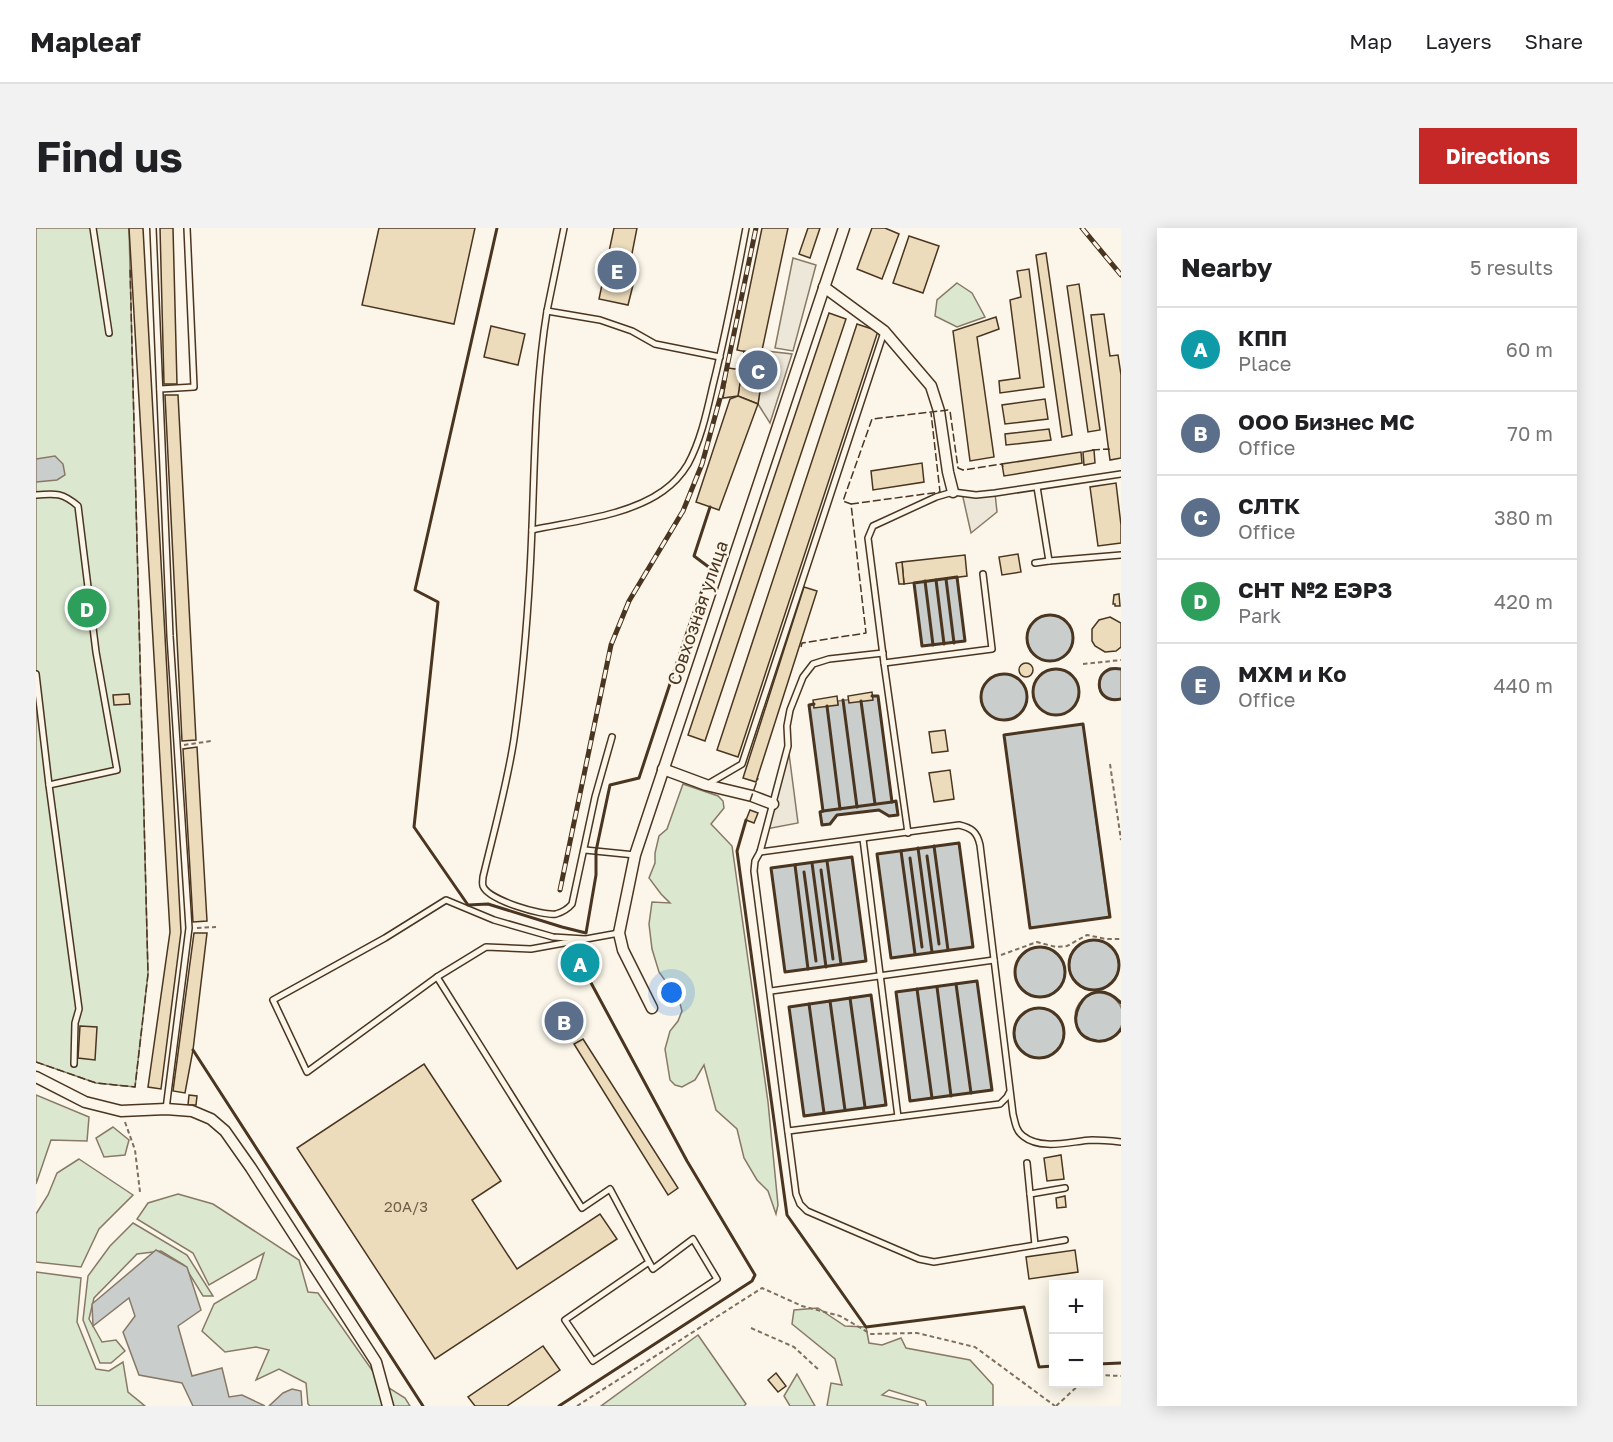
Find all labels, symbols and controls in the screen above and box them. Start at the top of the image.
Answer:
text: Mapleaf [30,25,141,58]
text: Map [1349,28,1392,54]
text: Layers [1425,28,1492,54]
text: Share [1525,28,1583,54]
button: Directions [1419,128,1577,184]
text: Find us [36,131,183,181]
pin: E [598,248,636,292]
text: Nearby [1181,252,1272,283]
text: 5 results [1470,255,1553,279]
text: КПП [1238,324,1287,351]
text: A [1193,337,1208,361]
text: 60 m [1506,337,1553,361]
pin: C [738,348,778,392]
text: Place [1238,351,1291,375]
text: ООО Бизнес МС [1238,408,1415,435]
text: B [1193,421,1208,445]
text: 70 m [1507,421,1553,445]
text: Office [1238,435,1295,459]
text: СЛТК [1238,492,1300,519]
text: C [1193,505,1208,529]
text: 380 m [1494,505,1553,529]
text: Office [1238,519,1295,543]
street label: Совхозная улица [662,537,732,688]
text: СНТ №2 ЕЭРЗ [1238,576,1392,603]
pin: D [68,586,106,631]
text: D [1193,589,1208,613]
text: 420 m [1494,589,1553,613]
text: Park [1238,603,1281,627]
text: МХМ и Ко [1238,660,1346,687]
text: E [1194,673,1207,697]
text: 440 m [1494,673,1553,697]
text: Office [1238,687,1295,711]
pin: A [560,940,600,986]
your location [657,978,686,1007]
pin: B [544,998,584,1044]
house number: 20А/3 [384,1197,428,1215]
map controls [1049,1280,1103,1388]
button: + [1049,1280,1103,1334]
button: − [1049,1334,1103,1388]

